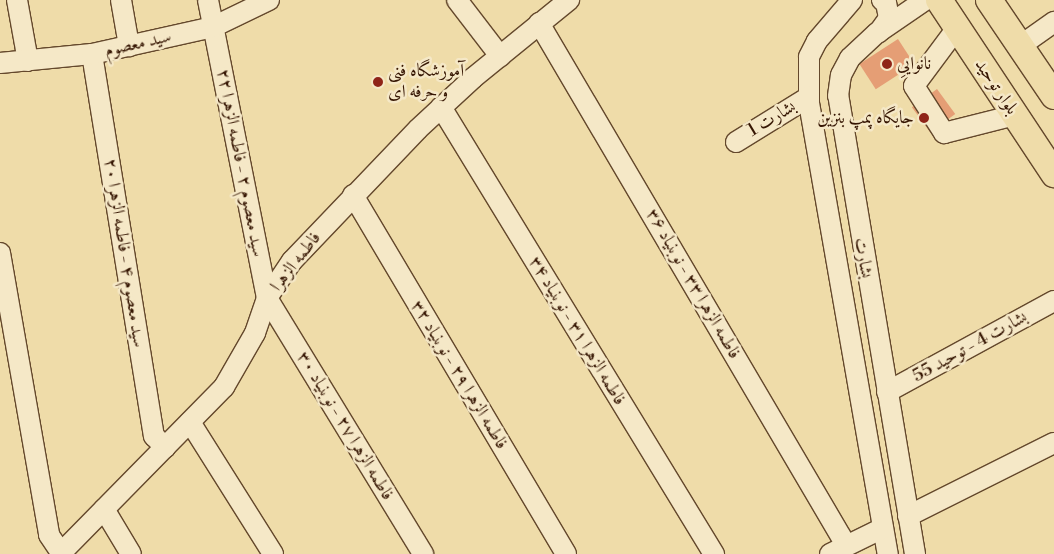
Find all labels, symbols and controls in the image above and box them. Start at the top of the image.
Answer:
street label: سید معصوم [103,26,173,62]
place label: نانواییِ [897,53,931,75]
street label: بلوار توحید [969,55,1023,119]
marker: نانواییِ [881,58,893,70]
place label: آموزشگاه فنی و حرفه ای [388,61,464,104]
street label: سید معصوم ۲ - فاطمه الزهرا ۲۲ [211,67,269,259]
marker: آموزشگاه فنی و حرفه ای [372,76,384,88]
street label: بشارت 1 [744,96,800,142]
place label: جایگاه پمپ بنزین [817,107,914,129]
marker: جایگاه پمپ بنزین [918,112,930,124]
street label: سید معصوم ۴ - فاطمه الزهرا ۲۰ [98,157,150,349]
street label: فاطمه الزهرا ۳۳ - نوبنیاد ۳۶ [641,205,745,363]
street label: فاطمه الزهرا [266,228,326,296]
street label: بشارت [849,236,877,280]
street label: فاطمه الزهرا ۳۱ - نوبنیاد ۳۴ [524,253,630,409]
street label: فاطمه الزهرا ۲۹ - نوبنیاد ۳۲ [406,297,512,453]
street label: بشارت 4 - توحید 55 [909,307,1031,387]
street label: فاطمه الزهرا ۲۷ - نوبنیاد ۳۰ [292,348,398,504]

